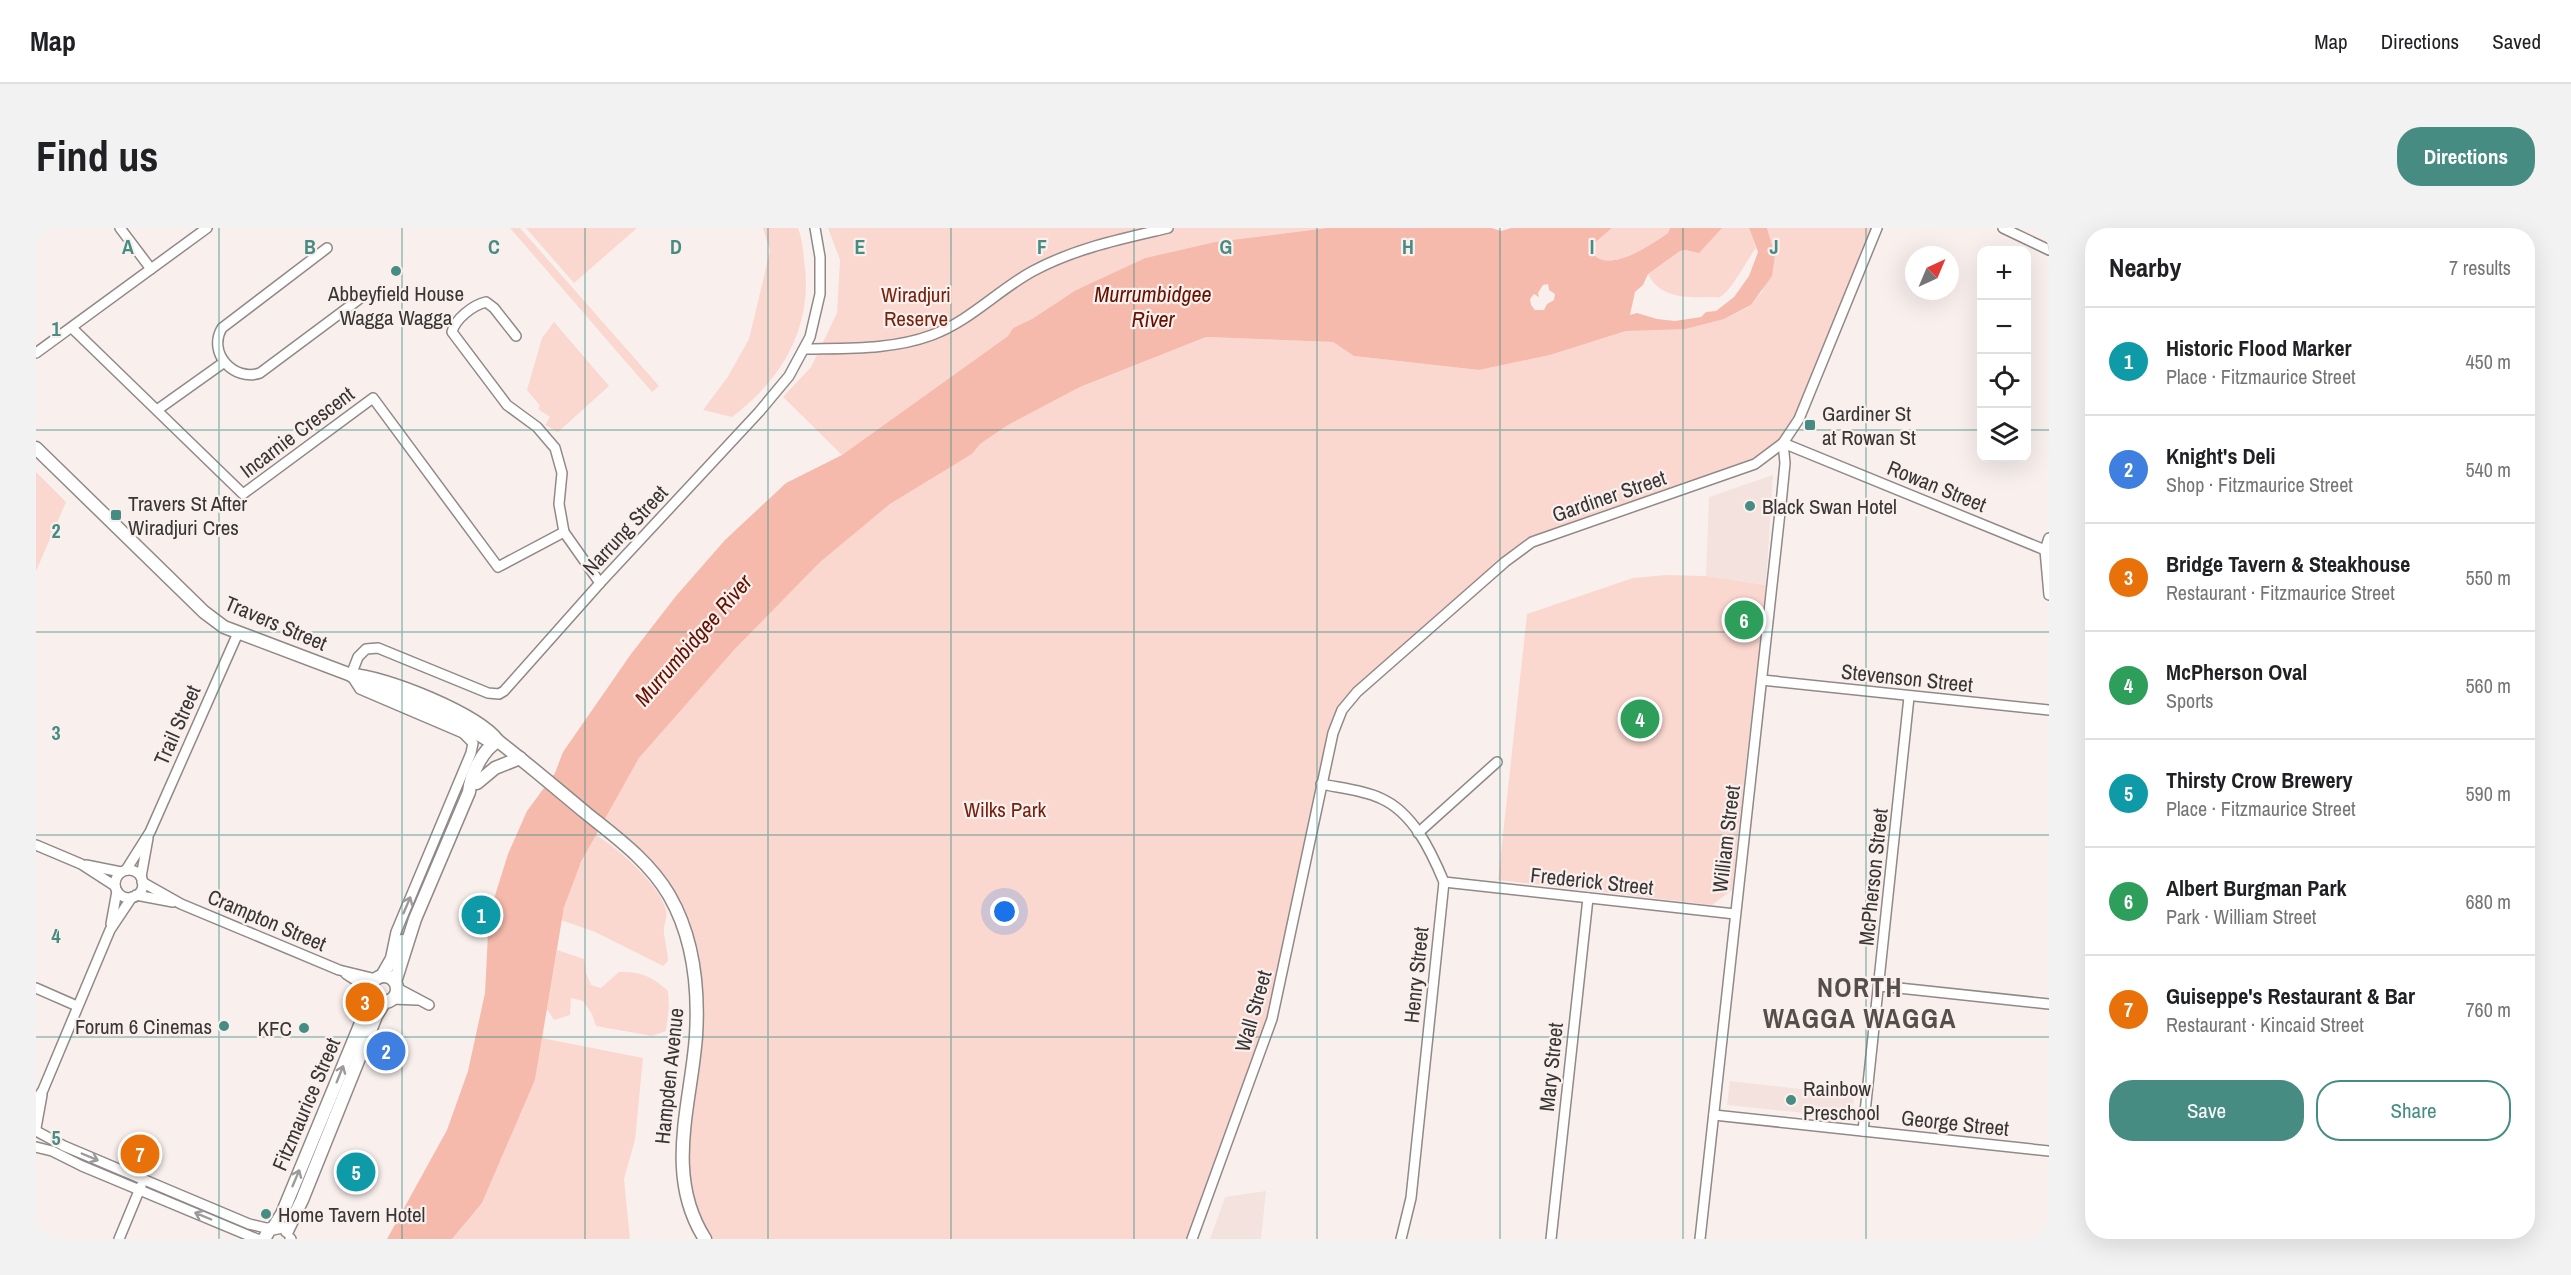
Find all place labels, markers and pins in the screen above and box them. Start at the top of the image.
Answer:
marker: Abbeyfield House Wagga Wagga [389,264,403,278]
place label: Abbeyfield House Wagga Wagga [327,279,464,332]
place label: Gardiner St at Rowan St [1822,399,1916,452]
marker: Gardiner St at Rowan St [1803,418,1817,432]
place label: Travers St After Wiradjuri Cres [128,489,247,542]
place label: Black Swan Hotel [1762,492,1897,521]
marker: Black Swan Hotel [1743,499,1757,513]
marker: Travers St After Wiradjuri Cres [109,508,123,522]
pin: 6 [1724,598,1764,642]
pin: 4 [1620,696,1660,742]
pin: 1 [462,892,500,938]
pin: 3 [346,980,384,1024]
place label: Forum 6 Cinemas [75,1012,212,1041]
place label: KFC [258,1014,292,1043]
marker: Forum 6 Cinemas [217,1019,231,1033]
marker: KFC [297,1021,311,1035]
pin: 2 [366,1028,406,1074]
place label: Rainbow Preschool [1803,1074,1880,1127]
marker: Rainbow Preschool [1784,1093,1798,1107]
pin: 7 [120,1132,160,1176]
pin: 5 [336,1150,376,1194]
place label: Home Tavern Hotel [278,1200,425,1229]
marker: Home Tavern Hotel [259,1207,273,1221]

